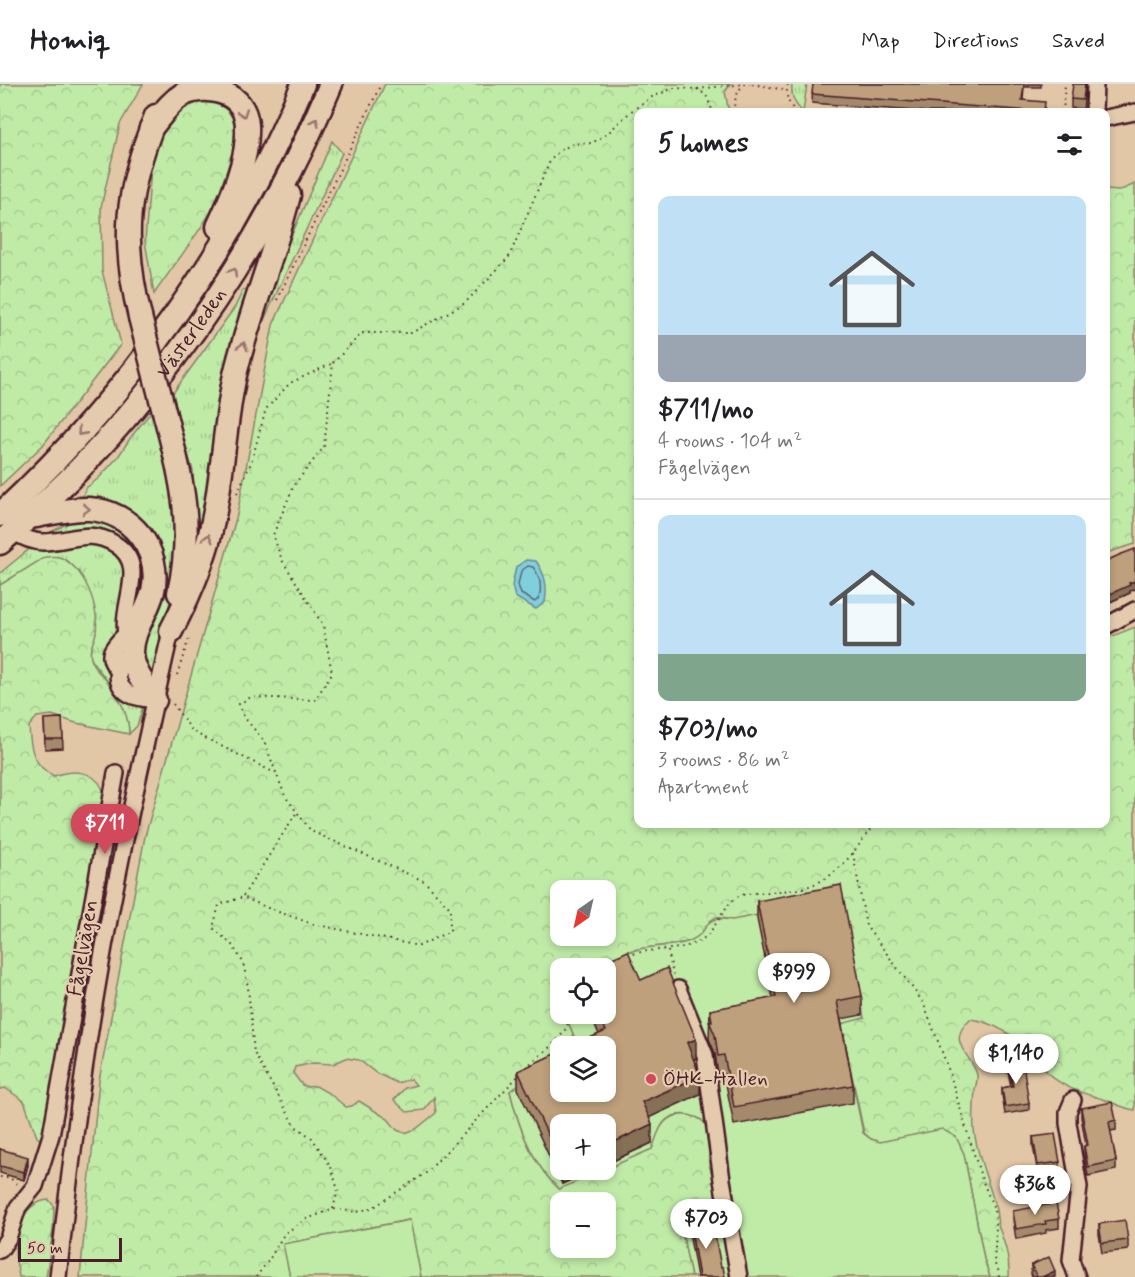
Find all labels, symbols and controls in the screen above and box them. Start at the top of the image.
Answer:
text: Homiq [30,23,110,60]
text: Map [861,27,900,55]
text: Directions [933,27,1019,55]
text: Saved [1052,27,1105,55]
one-way arrow [236,107,249,118]
one-way arrow [307,117,319,128]
text: 5 homes [658,127,749,161]
icon: filters [1053,128,1086,161]
icon: home [818,235,926,343]
one-way arrow [226,267,237,278]
street label: Västerleden [150,282,233,384]
one-way arrow [235,341,248,351]
text: $711/mo [658,394,754,428]
one-way arrow [77,425,88,436]
text: 4 rooms · 104 m² [658,428,802,455]
text: Fågelvägen [658,455,751,482]
one-way arrow [82,503,91,516]
one-way arrow [201,533,214,543]
icon: home [818,554,926,662]
text: $703/mo [658,713,758,747]
text: 3 rooms · 86 m² [658,747,790,774]
text: Apartment [658,774,749,801]
pin: $711 [69,804,141,855]
text: $711 [85,810,125,837]
north arrow [550,880,616,946]
map controls [550,880,616,1258]
street label: Fågelvägen [61,898,105,998]
pin: $999 [758,953,830,1004]
button: locate [550,958,616,1024]
text: $999 [772,959,816,986]
pin: $1,140 [967,1034,1065,1085]
button: layers [550,1036,616,1102]
text: $1,140 [988,1040,1044,1067]
place label: ÖHK-Hallen [663,1065,768,1093]
marker: ÖHK-Hallen [644,1072,658,1086]
button: + [550,1114,616,1180]
pin: $368 [999,1165,1071,1216]
text: $368 [1014,1171,1056,1198]
button: − [550,1192,616,1258]
pin: $703 [670,1199,742,1250]
text: $703 [684,1205,728,1232]
scale bar [18,1235,122,1262]
text: 50 m [27,1238,63,1259]

